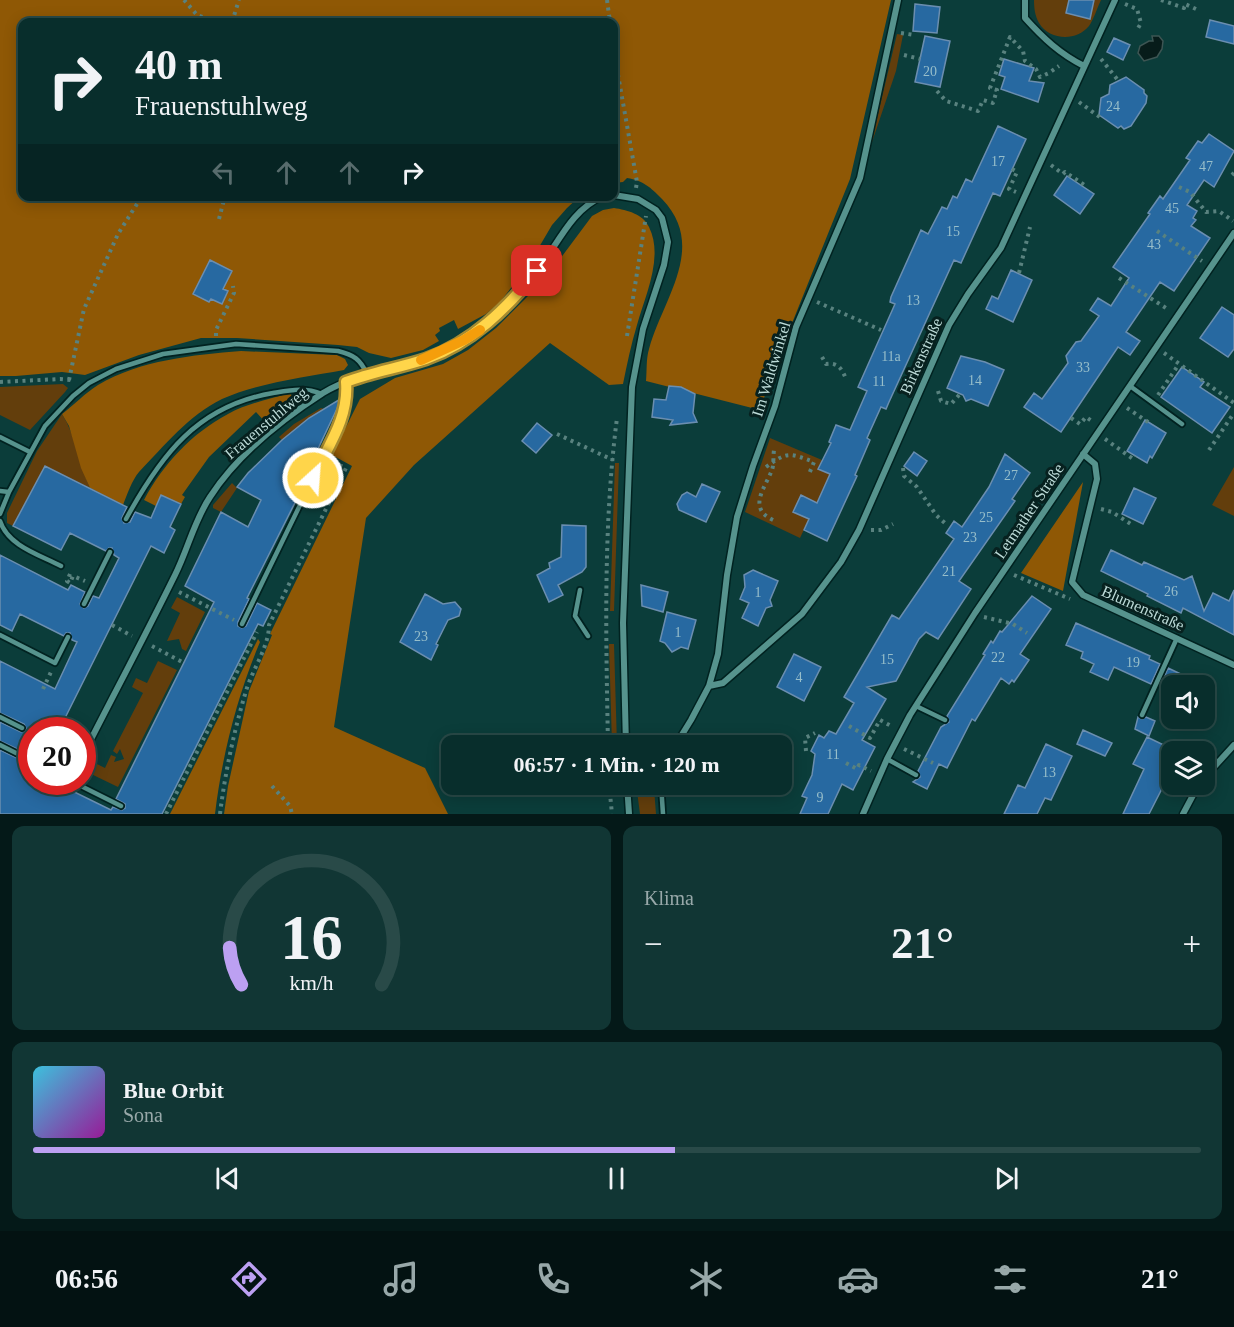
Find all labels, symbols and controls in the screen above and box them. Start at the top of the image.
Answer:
icon: right [36,42,114,120]
text: 40 m [135,42,223,88]
house number: 20 [923,64,937,79]
text: Frauenstuhlweg [135,91,307,121]
house number: 24 [1106,99,1120,114]
house number: 17 [991,154,1005,169]
icon: left [207,156,240,189]
icon: ahead [270,156,303,189]
icon: ahead [333,156,366,189]
icon: right [396,156,429,189]
house number: 47 [1199,159,1213,174]
house number: 45 [1165,201,1179,216]
house number: 15 [946,224,960,239]
house number: 43 [1147,237,1161,252]
pin [511,245,562,296]
icon: arrive [520,254,553,287]
house number: 13 [906,293,920,308]
street label: Birkenstraße [897,315,945,397]
street label: Im Waldwinkel [748,319,794,419]
house number: 11a [881,349,902,364]
house number: 33 [1076,360,1090,375]
house number: 14 [968,373,982,388]
house number: 11 [872,374,886,389]
street label: Frauenstuhlweg [221,384,311,463]
position arrow [281,446,345,510]
street label: Letmather Straße [991,460,1067,562]
house number: 27 [1004,468,1018,483]
house number: 25 [979,510,993,525]
house number: 23 [963,530,977,545]
house number: 21 [942,564,956,579]
street label: Blumenstraße [1099,582,1187,634]
house number: 26 [1164,584,1178,599]
house number: 1 [755,585,762,600]
house number: 1 [675,625,682,640]
house number: 23 [414,629,428,644]
house number: 22 [991,650,1005,665]
house number: 15 [880,652,894,667]
house number: 19 [1126,655,1140,670]
house number: 4 [796,670,803,685]
map controls [1161,675,1215,795]
button: sound [1161,675,1215,729]
speed limit sign: 20 [18,717,96,795]
button: layers [1161,741,1215,795]
house number: 11 [826,747,840,762]
text: 06:57 · 1 Min. · 120 m [514,752,719,777]
house number: 13 [1042,765,1056,780]
house number: 9 [817,790,824,805]
text: Klima [644,887,694,909]
text: 16 [280,903,343,972]
text: 21° [891,918,954,968]
text: − [644,926,663,962]
text: + [1182,926,1201,962]
text: km/h [289,971,334,995]
text: Blue Orbit [123,1078,224,1103]
text: Sona [123,1104,163,1126]
icon: previous [211,1162,244,1195]
icon: pause [600,1162,633,1195]
icon: next [990,1162,1023,1195]
icon: directions [228,1258,270,1300]
icon: music [380,1258,422,1300]
icon: phone [532,1258,574,1300]
icon: climate [685,1258,727,1300]
icon: car [837,1258,879,1300]
icon: filters [989,1258,1031,1300]
text: 06:56 [55,1264,118,1294]
text: 21° [1141,1264,1179,1294]

